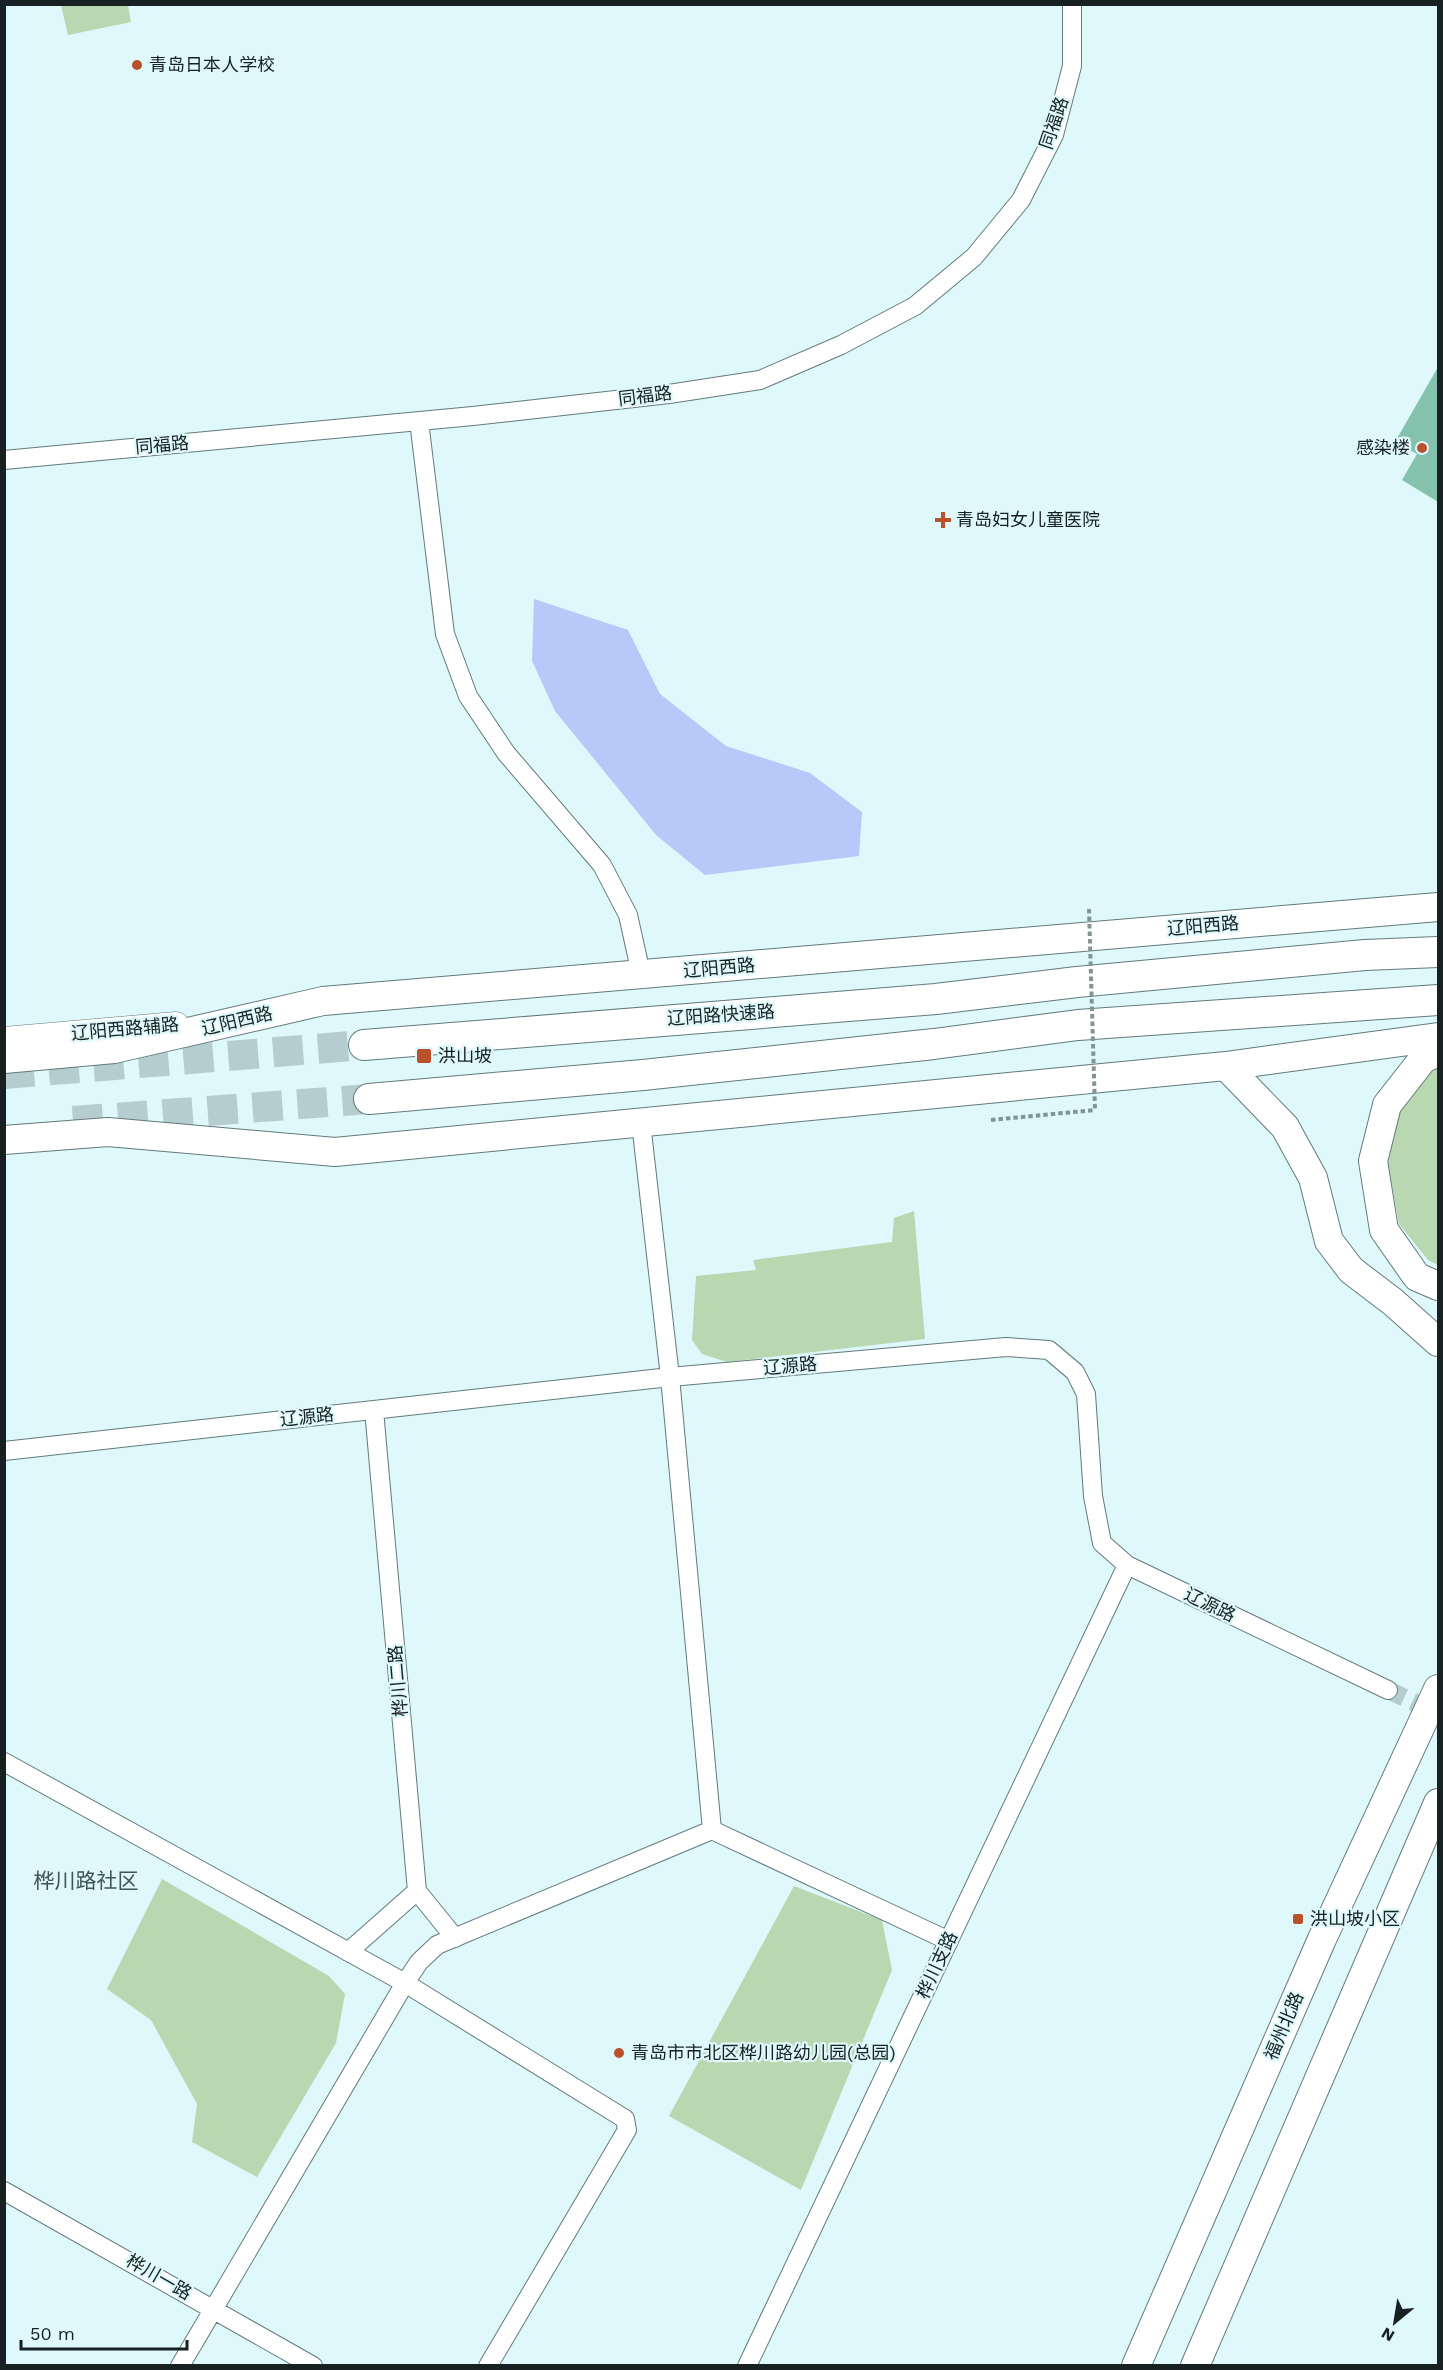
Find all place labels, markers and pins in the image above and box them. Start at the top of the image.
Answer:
place label: 青岛日本人学校 [149,54,275,75]
marker: 青岛日本人学校 [130,58,144,72]
place label: 感染楼 [1356,437,1410,458]
marker: 感染楼 [1415,441,1429,455]
place label: 青岛妇女儿童医院 [956,509,1100,530]
marker: 青岛妇女儿童医院 [934,511,952,529]
place label: 洪山坡 [438,1045,492,1066]
marker: 洪山坡 [415,1047,433,1065]
place label: 洪山坡小区 [1310,1908,1400,1929]
marker: 洪山坡小区 [1291,1912,1305,1926]
place label: 青岛市市北区桦川路幼儿园(总园) [631,2042,896,2063]
marker: 青岛市市北区桦川路幼儿园(总园) [612,2046,626,2060]

